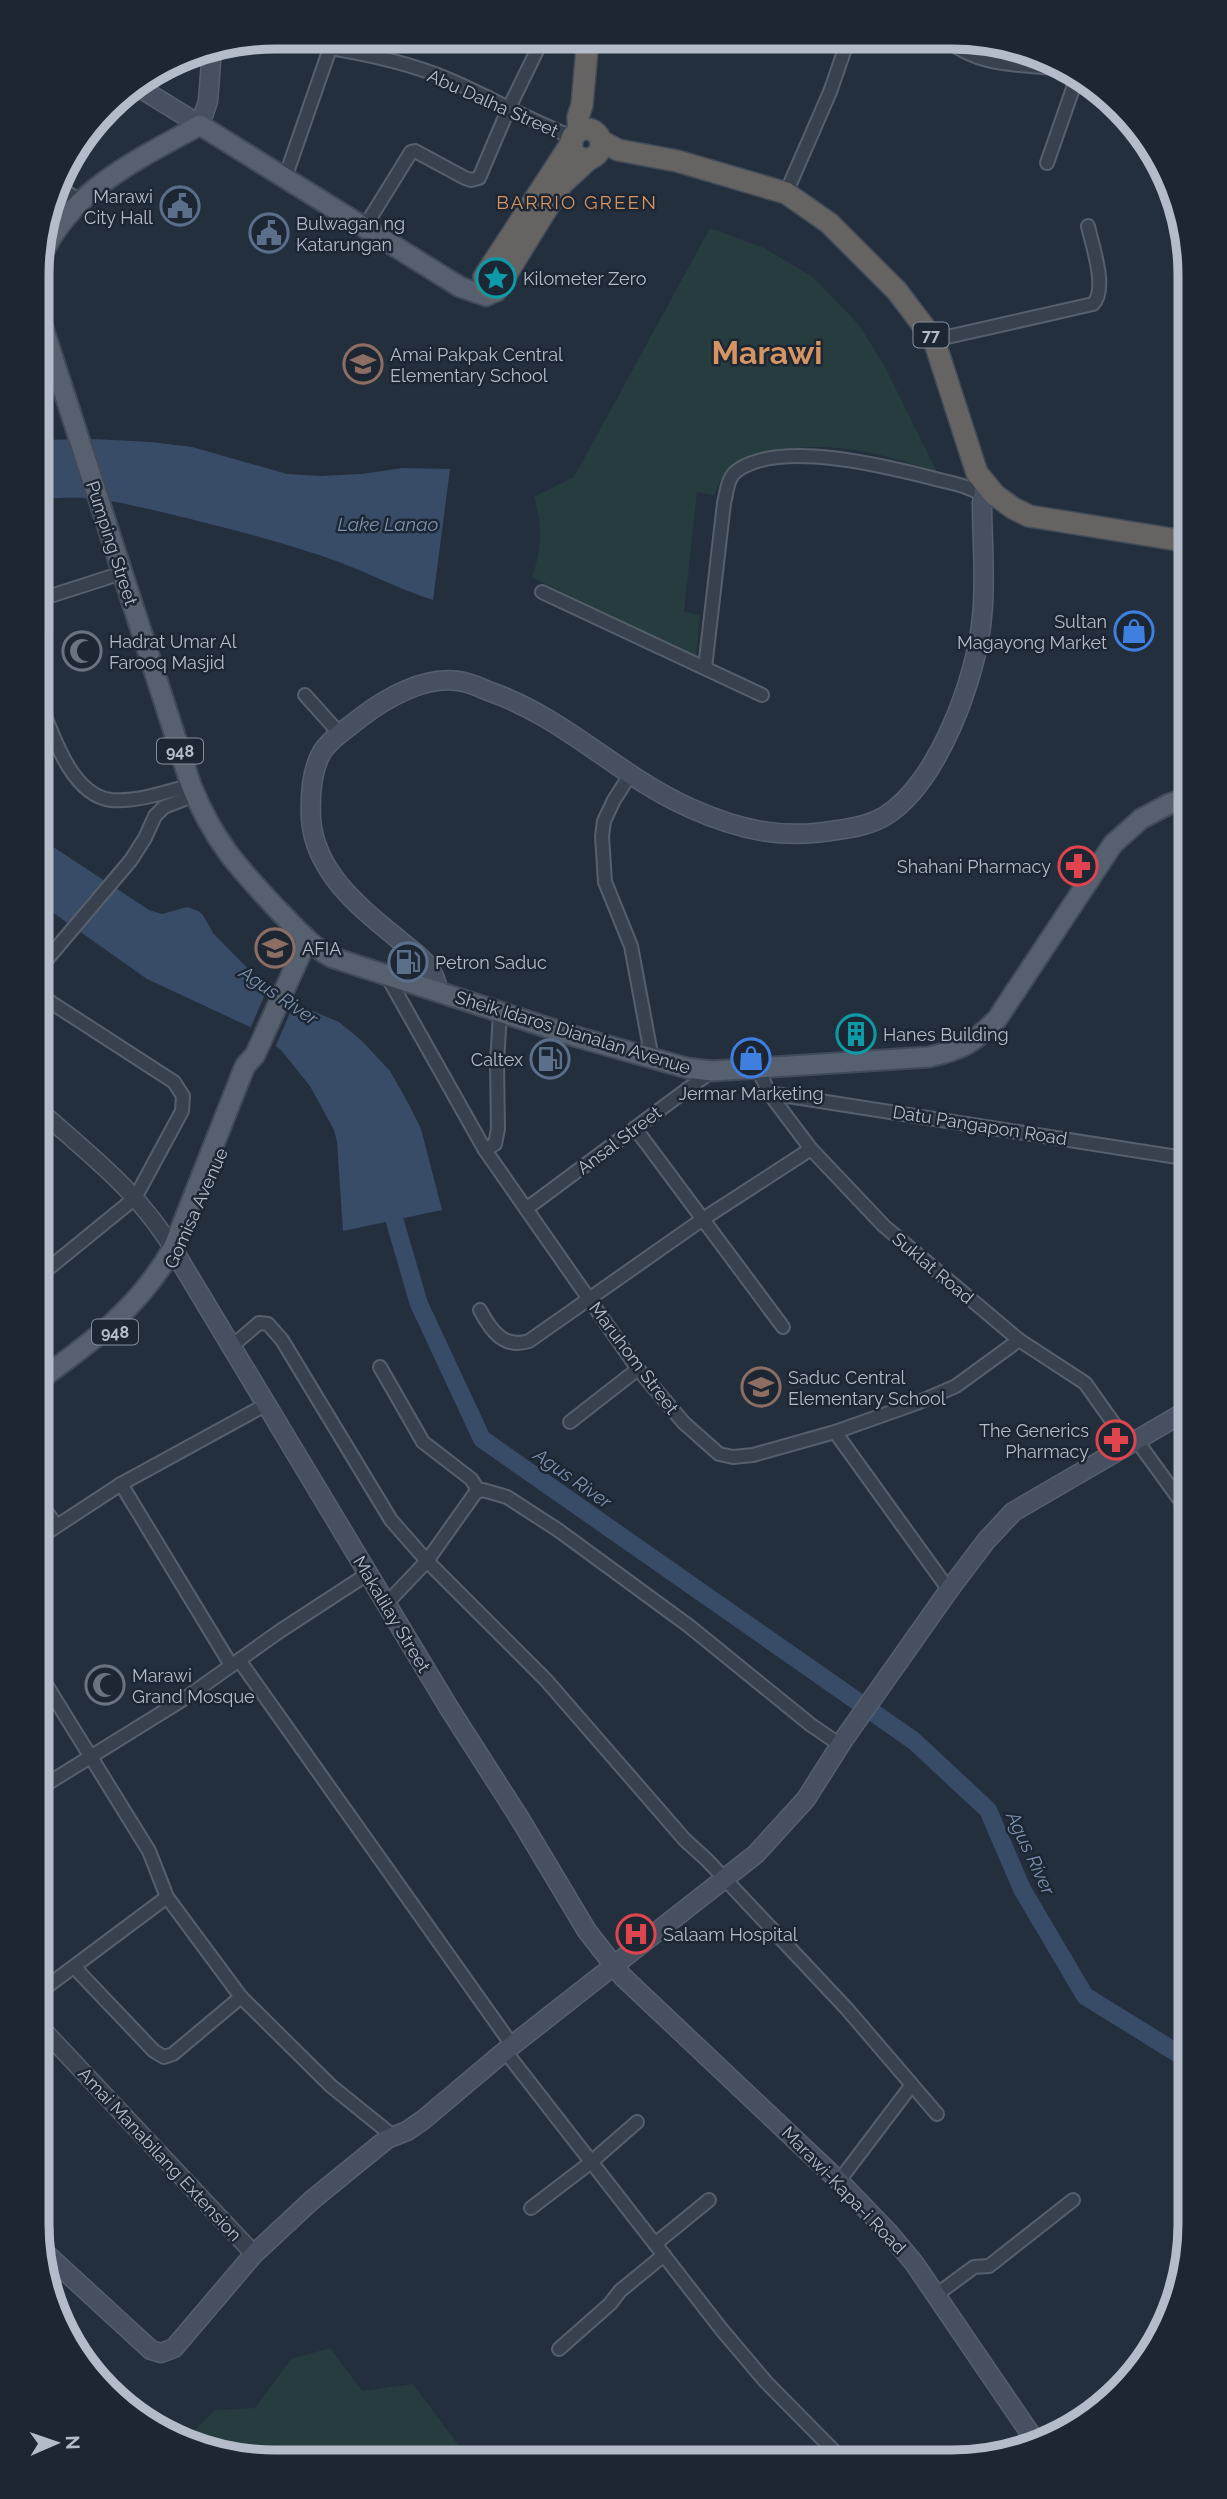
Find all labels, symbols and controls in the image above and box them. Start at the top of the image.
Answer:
street label: Abu Dalha Street [424,65,562,141]
public building icon: Marawi City Hall [159,185,201,227]
place label: Marawi City Hall [84,186,153,228]
district label: BARRIO GREEN [496,191,658,213]
public building icon: Bulwagan ng Katarungan [248,212,290,254]
place label: Bulwagan ng Katarungan [296,213,405,255]
place icon: Kilometer Zero [475,257,517,299]
place label: Kilometer Zero [523,268,647,289]
road number: 77 [914,322,948,348]
district label: Marawi [712,334,822,371]
school or university icon: Amai Pakpak Central Elementary School [342,343,384,385]
place label: Amai Pakpak Central Elementary School [390,344,563,386]
street label: Pumping Street [82,478,142,608]
water label: Lake Lanao [338,513,439,535]
shop icon: Sultan Magayong Market [1113,610,1155,652]
place label: Sultan Magayong Market [957,611,1107,653]
mosque icon: Hadrat Umar Al Farooq Masjid [61,630,103,672]
place label: Hadrat Umar Al Farooq Masjid [109,631,237,673]
road number: 948 [157,738,203,764]
pharmacy icon: Shahani Pharmacy [1057,845,1099,887]
place label: Shahani Pharmacy [897,856,1051,877]
school or university icon: AFIA [254,927,296,969]
place label: AFIA [302,938,341,959]
fuel station icon: Petron Saduc [387,941,429,983]
place label: Petron Saduc [435,952,547,973]
water label: Agus River [235,960,323,1030]
street label: Sheik Idaros Dianalan Avenue [453,986,693,1078]
building icon: Hanes Building [835,1013,877,1055]
place label: Hanes Building [883,1024,1009,1045]
shop icon: Jermar Marketing [730,1037,772,1079]
fuel station icon: Caltex [529,1038,571,1080]
place label: Caltex [471,1049,523,1070]
place label: Jermar Marketing [678,1083,824,1104]
street label: Datu Pangapon Road [891,1101,1069,1149]
street label: Ansal Street [573,1102,665,1178]
street label: Gomisa Avenue [160,1144,232,1272]
street label: Suklat Road [888,1228,978,1308]
street label: Maruhom Street [585,1298,683,1418]
road number: 948 [92,1320,138,1344]
school or university icon: Saduc Central Elementary School [740,1366,782,1408]
place label: Saduc Central Elementary School [788,1367,946,1409]
pharmacy icon: The Generics Pharmacy [1095,1419,1137,1461]
place label: The Generics Pharmacy [979,1420,1089,1462]
water label: Agus River [529,1443,617,1514]
street label: Makalilay Street [349,1552,435,1676]
mosque icon: Marawi Grand Mosque [84,1664,126,1706]
place label: Marawi Grand Mosque [132,1665,255,1707]
water label: Agus River [1002,1807,1060,1900]
hospital icon: Salaam Hospital [615,1913,657,1955]
place label: Salaam Hospital [663,1924,798,1945]
street label: Amai Manabilang Extension [74,2063,246,2245]
street label: Marawi-Kapa-i Road [778,2122,910,2258]
north arrow [21,2408,91,2478]
text: N [62,2435,84,2450]

